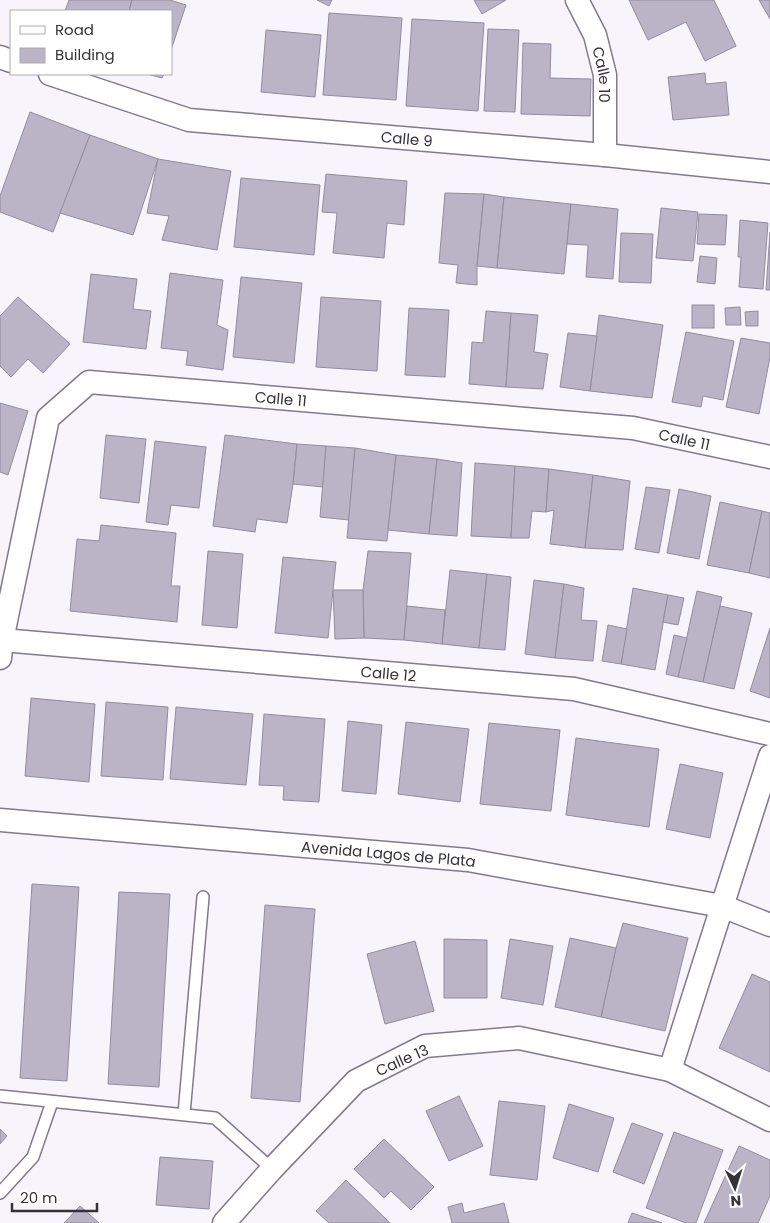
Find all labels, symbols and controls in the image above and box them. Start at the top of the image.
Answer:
legend [10,10,172,75]
text: Road [55,19,94,40]
text: Building [55,44,115,65]
street label: Calle 10 [588,44,616,103]
street label: Calle 9 [380,126,434,151]
street label: Calle 11 [254,386,308,411]
street label: Calle 11 [657,423,712,455]
street label: Calle 12 [360,660,417,686]
street label: Avenida Lagos de Plata [300,835,478,872]
street label: Calle 13 [372,1039,432,1081]
north arrow [710,1163,760,1213]
scale bar [12,1180,98,1212]
text: 20 m [20,1187,58,1208]
text: N [730,1191,742,1211]

